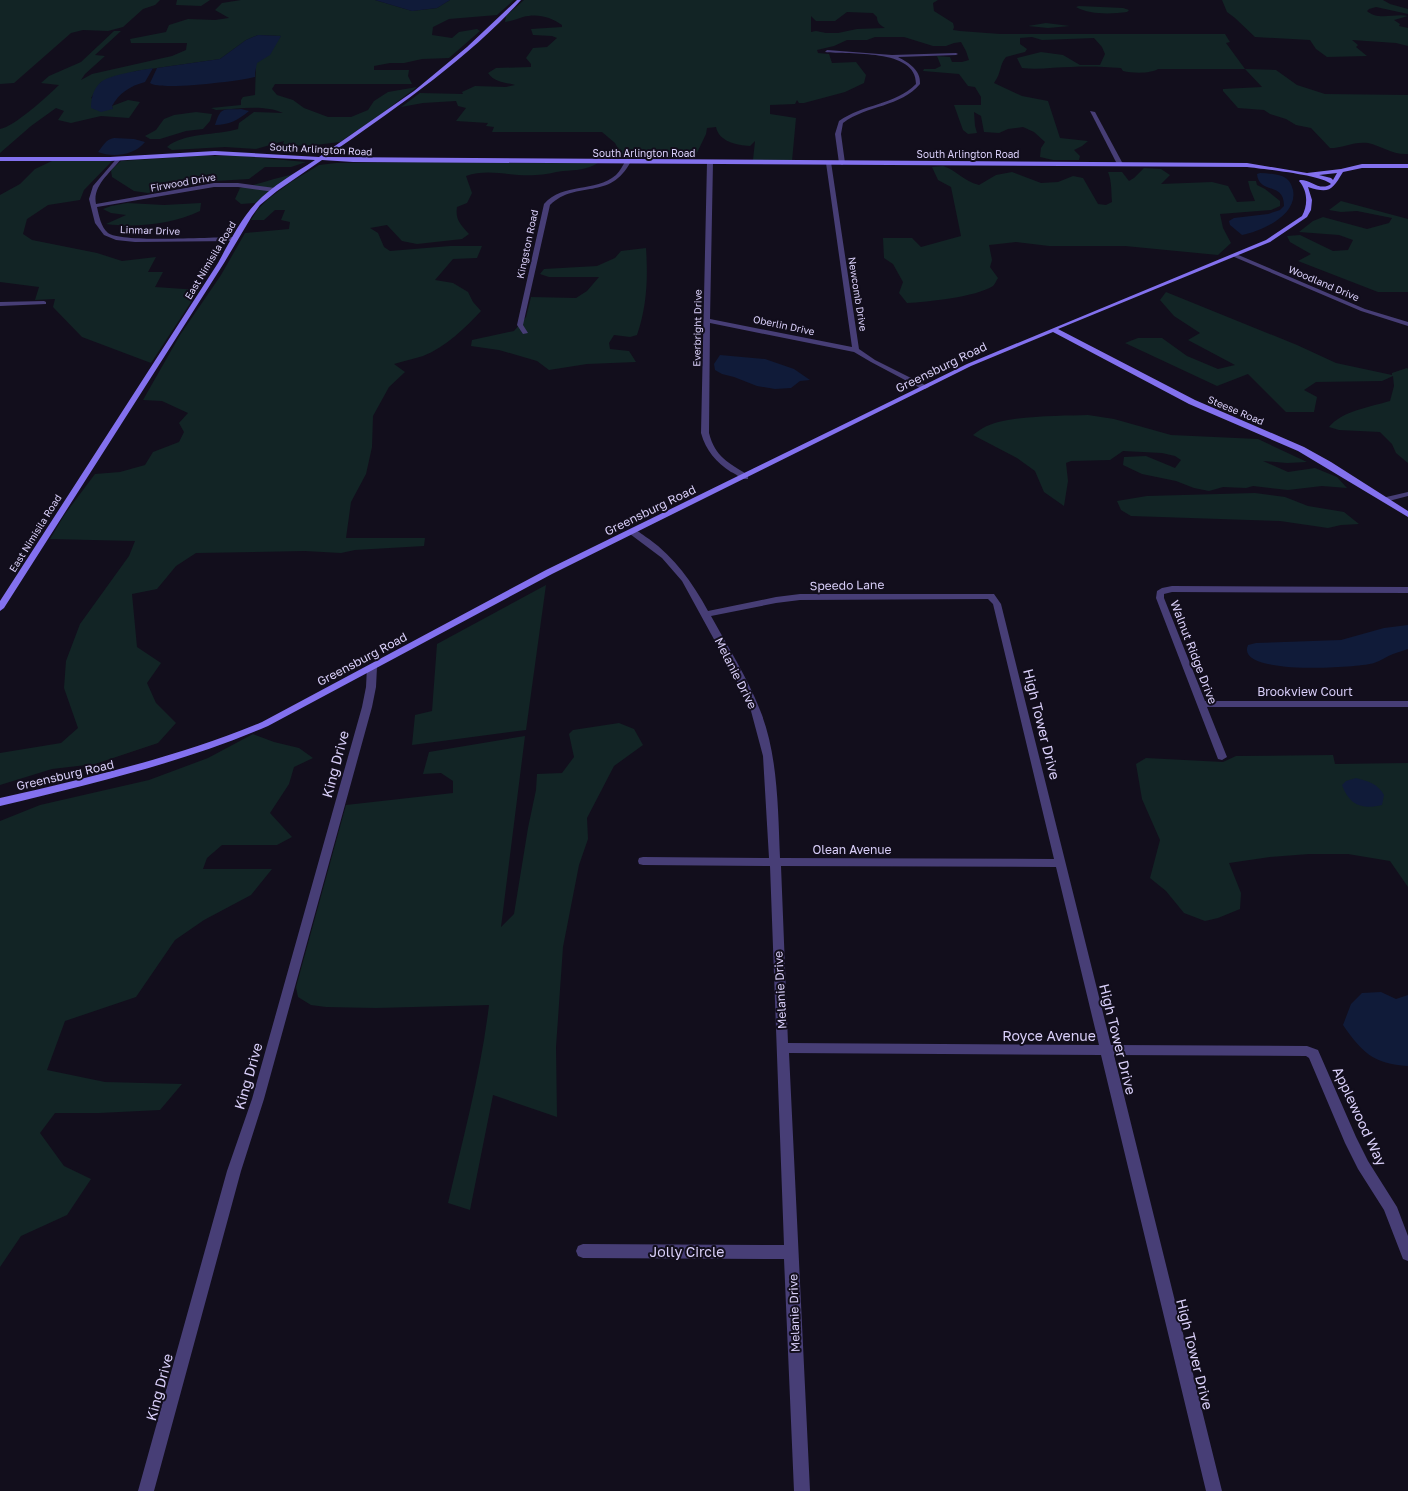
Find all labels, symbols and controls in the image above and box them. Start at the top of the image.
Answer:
street label: South Arlington Road [269,140,373,158]
street label: South Arlington Road [592,147,696,159]
street label: South Arlington Road [916,148,1020,160]
street label: Firwood Drive [149,170,217,194]
street label: Kingston Road [514,208,540,280]
street label: East Nimisila Road [182,219,238,301]
street label: Linmar Drive [120,223,180,237]
street label: Newcomb Drive [846,256,870,332]
street label: Woodland Drive [1287,263,1361,303]
street label: Everbright Drive [690,289,704,367]
street label: Oberlin Drive [752,313,816,337]
street label: Greensburg Road [893,338,989,396]
street label: Steese Road [1206,393,1266,427]
street label: Greensburg Road [602,481,698,539]
street label: East Nimisila Road [6,492,64,574]
street label: Speedo Lane [810,577,884,593]
street label: Walnut Ridge Drive [1167,598,1221,706]
street label: Greensburg Road [314,629,410,689]
street label: Melanie Drive [712,635,760,711]
street label: High Tower Drive [1020,667,1064,781]
street label: Brookview Court [1257,684,1353,699]
street label: King Drive [318,729,352,799]
street label: Greensburg Road [15,756,115,794]
street label: Olean Avenue [812,842,892,857]
street label: Melanie Drive [770,951,790,1029]
street label: High Tower Drive [1096,982,1140,1096]
street label: Royce Avenue [1002,1027,1096,1044]
street label: King Drive [230,1041,266,1111]
street label: Applewood Way [1330,1064,1390,1168]
street label: Jolly Circle [650,1243,724,1260]
street label: Melanie Drive [785,1274,803,1352]
street label: High Tower Drive [1173,1297,1217,1411]
street label: King Drive [142,1352,176,1422]

